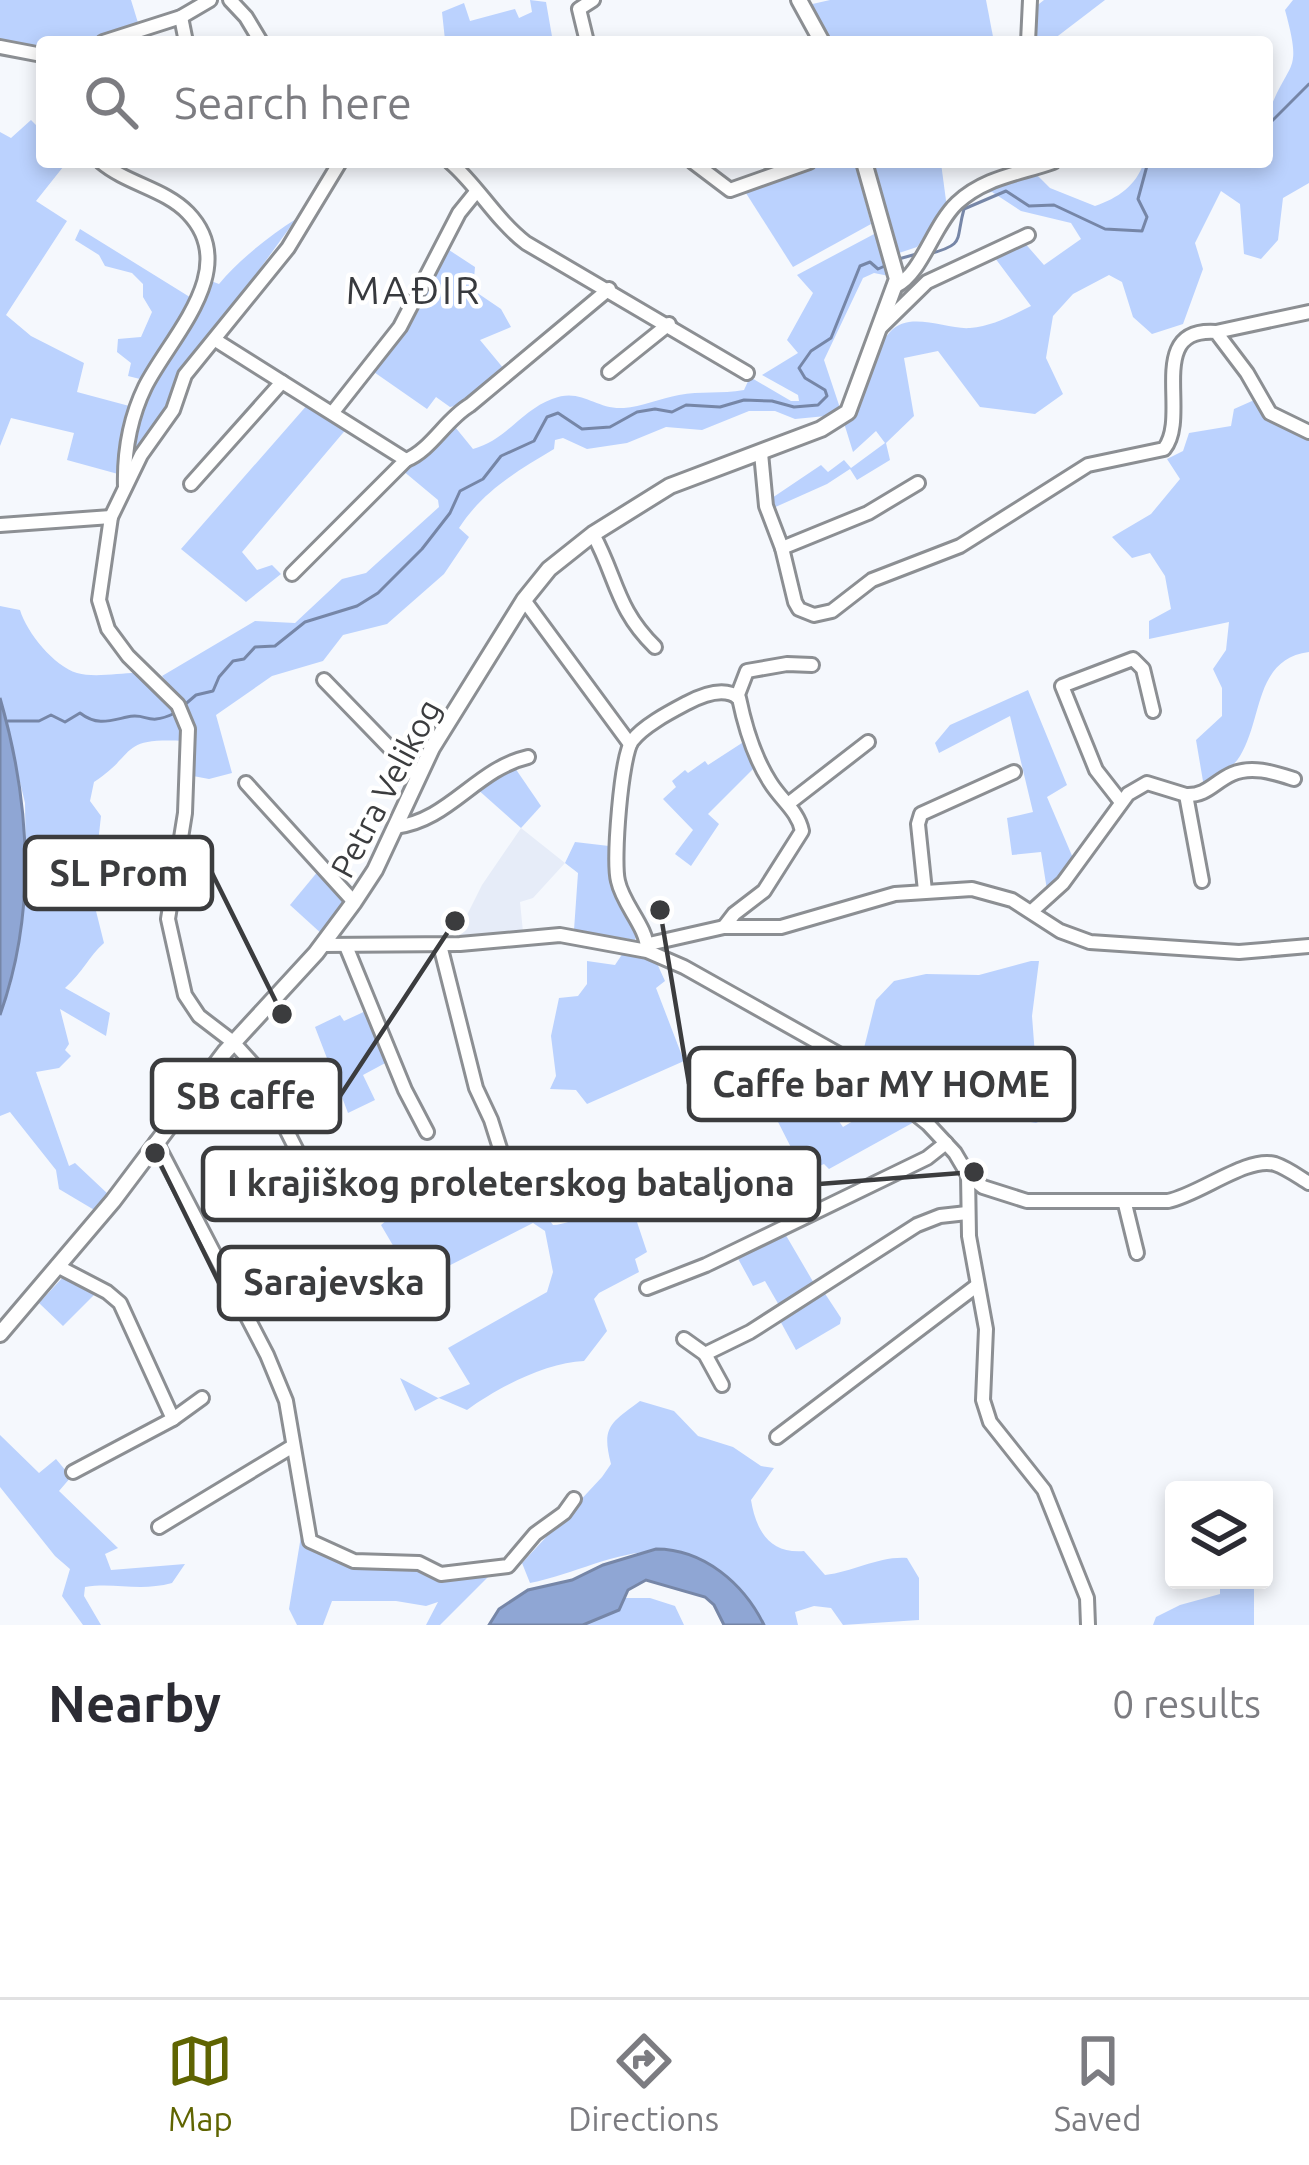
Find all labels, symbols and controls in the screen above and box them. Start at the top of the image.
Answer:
search box [36,36,1273,168]
icon: search [78,69,144,135]
text: Search here [174,77,412,128]
district label: MAĐIR [346,268,482,311]
street label: Petra Velikog [323,693,447,883]
callout: SL Prom [25,837,212,909]
text: SL Prom [50,852,188,893]
callout: Caffe bar MY HOME [689,1048,1074,1120]
callout: SB caffe [152,1060,340,1132]
text: Caffe bar MY HOME [712,1063,1050,1104]
text: SB caffe [176,1075,316,1116]
callout: I krajiškog proleterskog bataljona [203,1148,819,1220]
text: I krajiškog proleterskog bataljona [227,1162,795,1203]
callout: Sarajevska [219,1247,448,1319]
text: Sarajevska [243,1261,425,1302]
map controls [1165,1481,1273,1589]
button: layers [1165,1481,1273,1589]
text: Nearby [48,1674,221,1732]
text: 0 results [1112,1682,1261,1725]
tab: Map [167,2028,233,2137]
tab: Directions [568,2028,719,2137]
tab: Saved [1054,2028,1142,2137]

